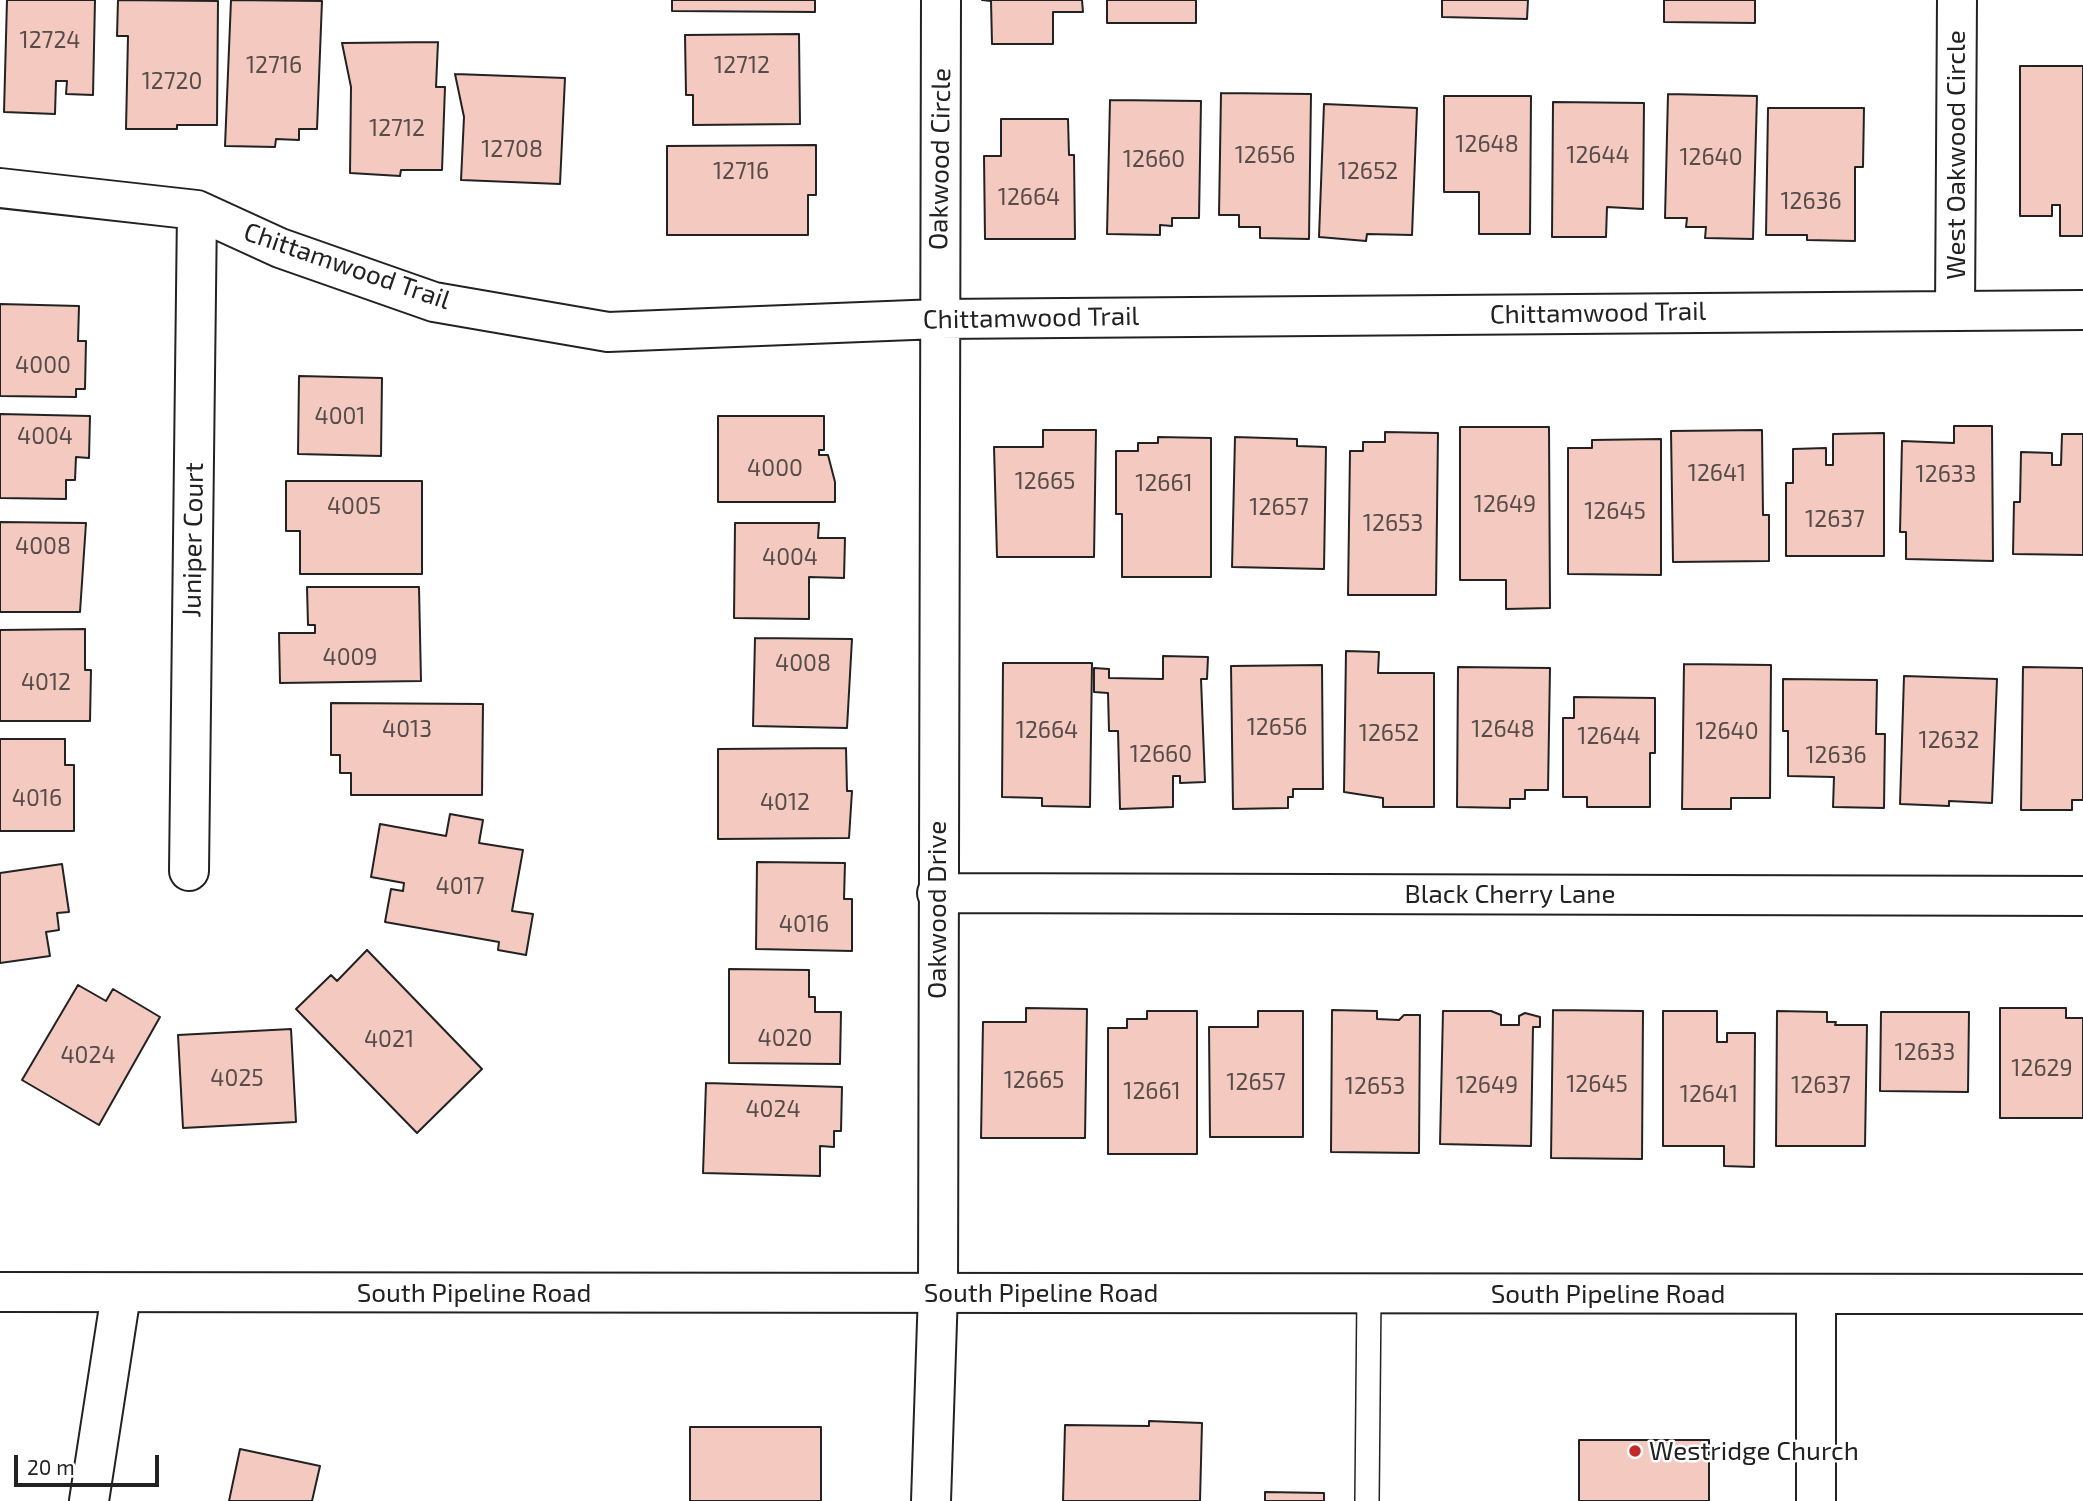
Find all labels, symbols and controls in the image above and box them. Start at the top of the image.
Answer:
house number: 12724 [20,26,80,54]
street label: West Oakwood Circle [1940,30,1972,280]
house number: 12716 [246,51,302,79]
house number: 12712 [714,51,770,79]
house number: 12720 [142,67,202,95]
street label: Oakwood Circle [923,68,957,250]
house number: 12712 [369,114,425,142]
house number: 12648 [1455,130,1519,158]
house number: 12708 [481,135,543,163]
house number: 12656 [1235,141,1295,169]
house number: 12644 [1566,141,1630,169]
house number: 12640 [1679,143,1743,171]
house number: 12660 [1123,145,1185,173]
house number: 12716 [713,157,769,185]
house number: 12652 [1338,157,1398,185]
house number: 12664 [998,183,1060,211]
house number: 12636 [1780,187,1842,215]
street label: Chittamwood Trail [240,216,454,316]
street label: Chittamwood Trail [1490,296,1706,330]
street label: Chittamwood Trail [923,301,1139,335]
house number: 4000 [15,351,71,379]
house number: 4001 [314,402,366,430]
house number: 4004 [17,422,73,450]
house number: 4000 [747,454,803,482]
house number: 12641 [1688,459,1746,487]
house number: 12633 [1916,460,1976,488]
street label: Juniper Court [176,462,210,618]
house number: 12665 [1015,467,1075,495]
house number: 12661 [1135,469,1193,497]
house number: 12649 [1474,490,1536,518]
house number: 4005 [327,492,381,520]
house number: 12657 [1249,493,1309,521]
house number: 12645 [1584,497,1646,525]
house number: 12637 [1805,505,1865,533]
house number: 12653 [1363,509,1423,537]
house number: 4008 [15,532,71,560]
house number: 4004 [762,543,818,571]
house number: 4009 [322,643,378,671]
house number: 4008 [775,649,831,677]
house number: 4012 [21,668,71,696]
house number: 12656 [1247,713,1307,741]
house number: 4013 [382,715,432,743]
house number: 12648 [1471,715,1535,743]
house number: 12664 [1016,716,1078,744]
house number: 12640 [1695,717,1759,745]
house number: 12652 [1359,719,1419,747]
house number: 12644 [1577,722,1641,750]
house number: 12632 [1919,726,1979,754]
house number: 12660 [1130,740,1192,768]
house number: 12636 [1805,741,1867,769]
house number: 4016 [12,784,62,812]
house number: 4012 [760,788,810,816]
street label: Oakwood Drive [921,821,953,999]
house number: 4017 [436,872,484,900]
street label: Black Cherry Lane [1405,878,1615,910]
house number: 4016 [779,910,829,938]
house number: 4020 [758,1024,812,1052]
house number: 4021 [364,1025,414,1053]
house number: 12633 [1895,1038,1955,1066]
house number: 4024 [60,1041,116,1069]
house number: 12629 [2011,1054,2073,1082]
house number: 4025 [210,1064,264,1092]
house number: 12665 [1004,1066,1064,1094]
house number: 12657 [1226,1068,1286,1096]
house number: 12645 [1566,1070,1628,1098]
house number: 12649 [1456,1071,1518,1099]
house number: 12637 [1791,1071,1851,1099]
house number: 12653 [1345,1072,1405,1100]
house number: 12661 [1123,1077,1181,1105]
house number: 12641 [1680,1080,1738,1108]
house number: 4024 [745,1095,801,1123]
street label: South Pipeline Road [357,1277,591,1309]
street label: South Pipeline Road [924,1277,1158,1309]
street label: South Pipeline Road [1491,1278,1725,1310]
place label: Westridge Church [1649,1435,1859,1467]
scale bar [18,1442,163,1486]
marker: Westridge Church [1627,1443,1643,1459]
text: 20 m [27,1454,75,1479]

